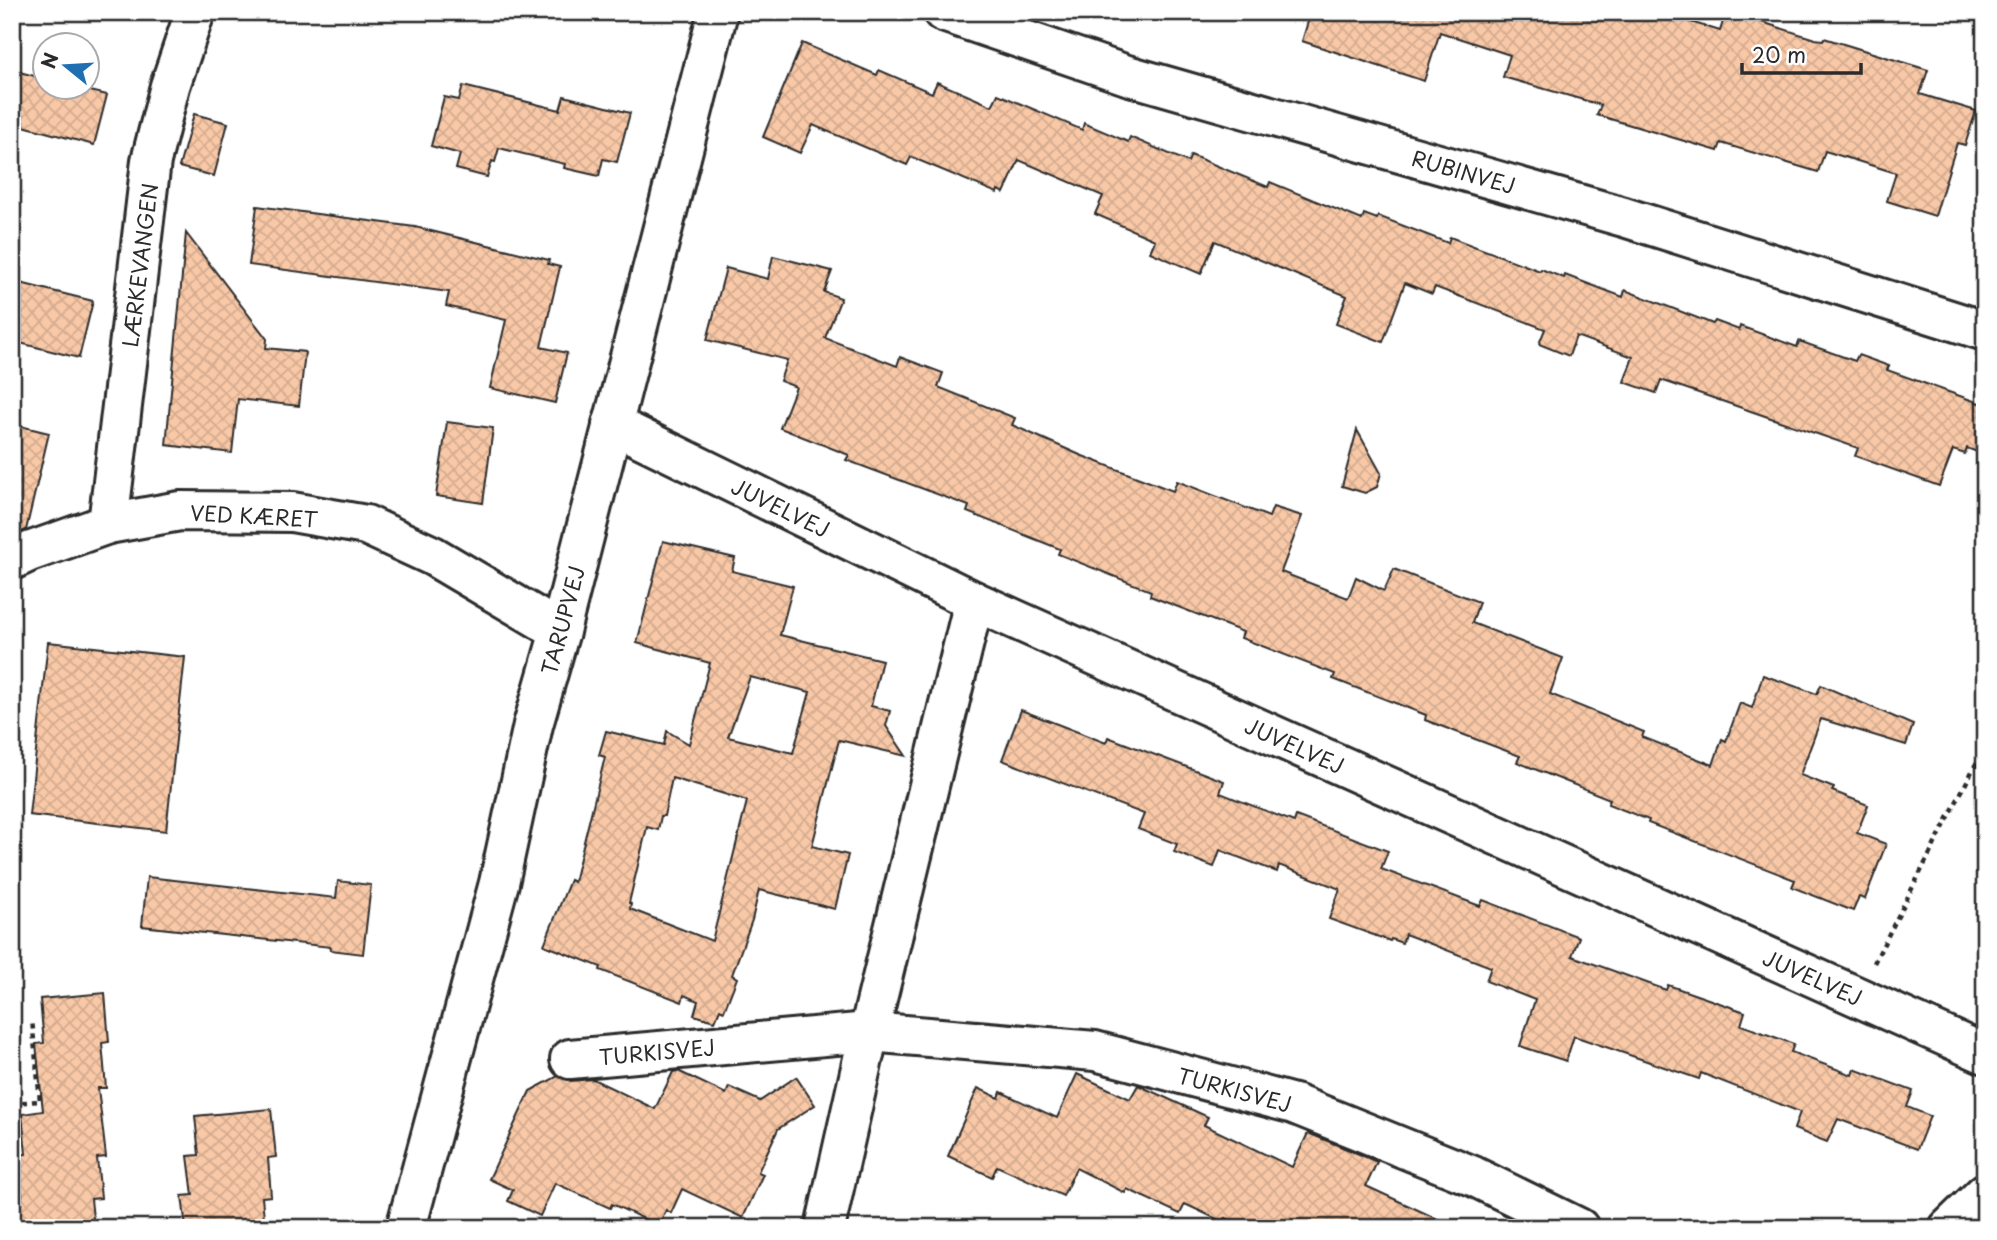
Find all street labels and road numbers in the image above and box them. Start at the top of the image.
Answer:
street label: RUBINVEJ [1408,141,1520,201]
street label: LÆRKEVANGEN [113,181,165,349]
street label: JUVELVEJ [726,469,836,545]
street label: VED KÆRET [189,496,319,534]
street label: TARUPVEJ [532,562,592,678]
street label: JUVELVEJ [1240,709,1350,781]
street label: JUVELVEJ [1758,941,1868,1013]
street label: TURKISVEJ [597,1030,717,1072]
street label: TURKISVEJ [1174,1058,1296,1120]

